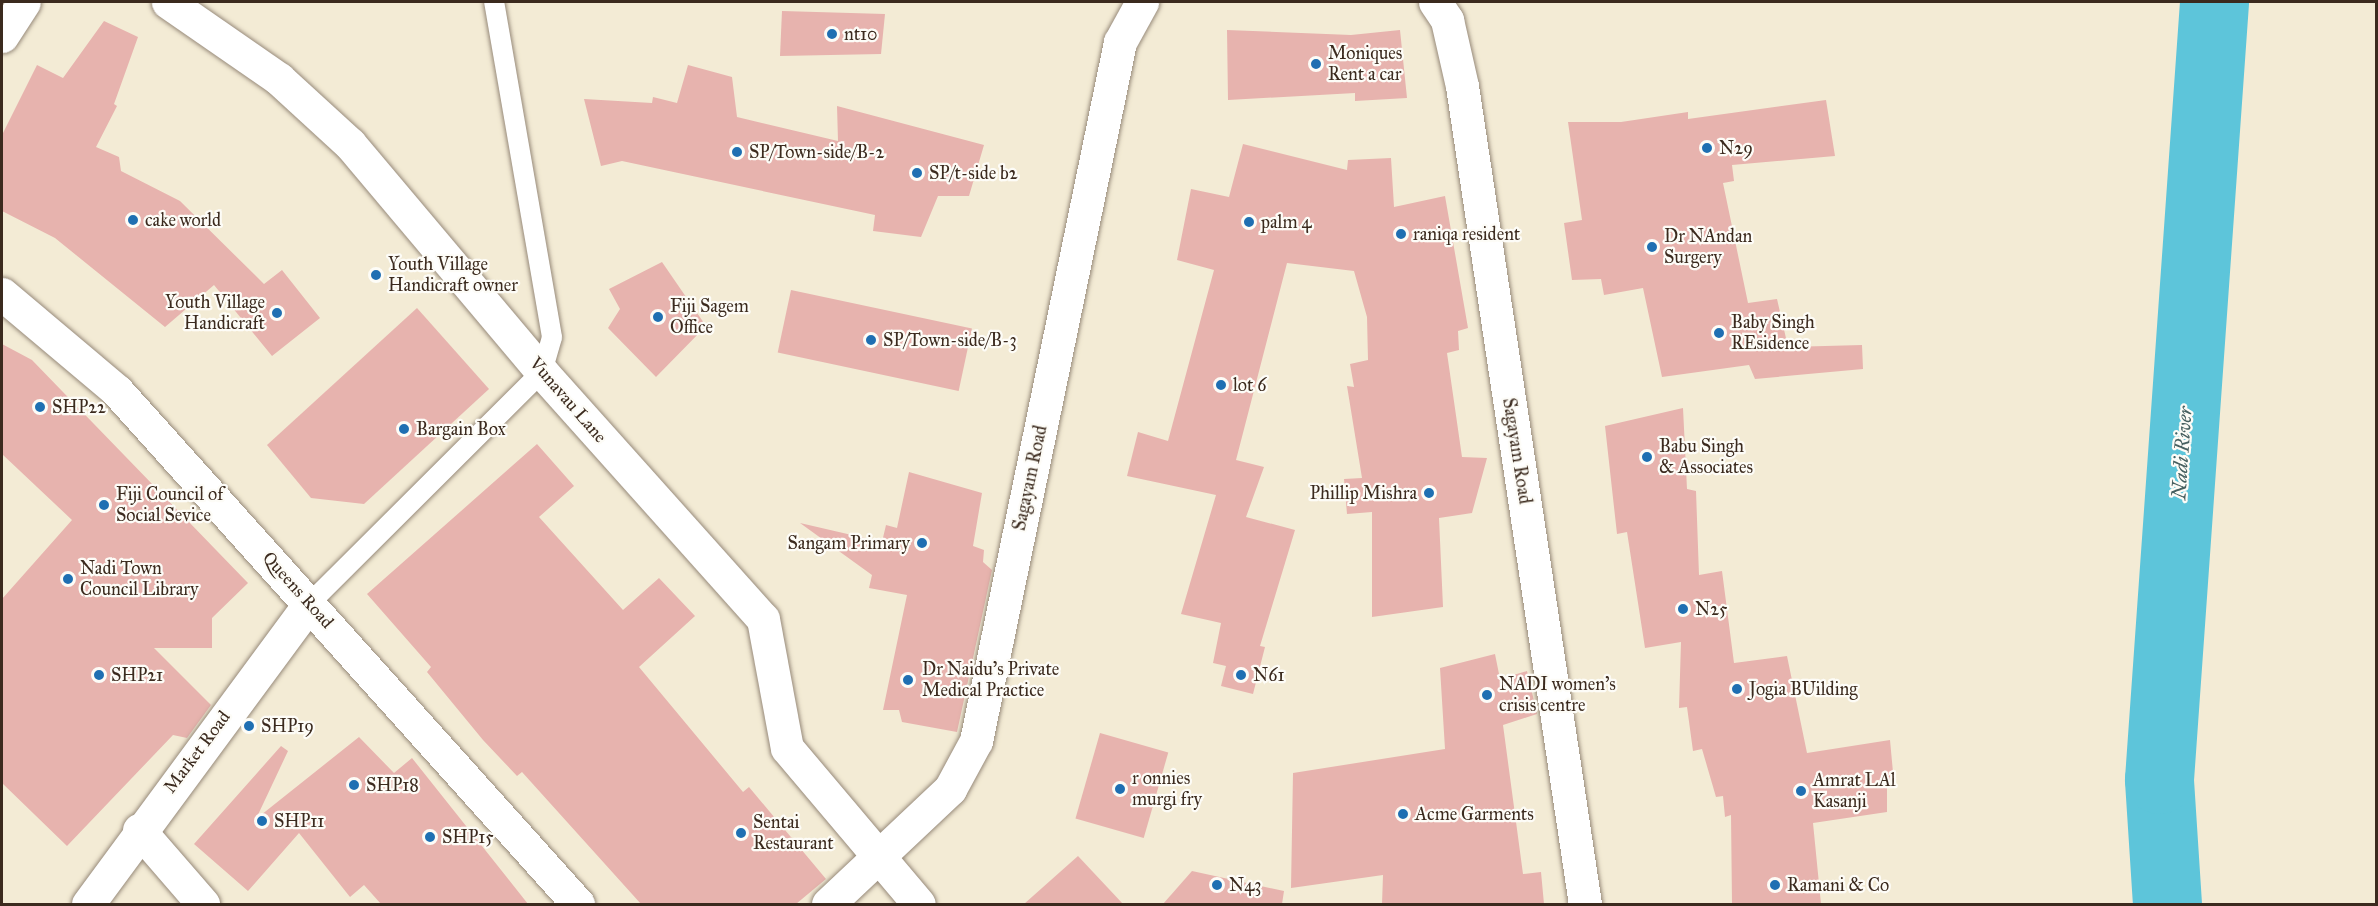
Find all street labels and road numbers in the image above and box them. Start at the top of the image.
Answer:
street label: Vunavau Lane [525,353,611,447]
street label: Sagayam Road [1498,396,1536,506]
street label: Sagayam Road [1008,423,1052,533]
street label: Queens Road [258,547,338,633]
street label: Market Road [159,707,235,797]

